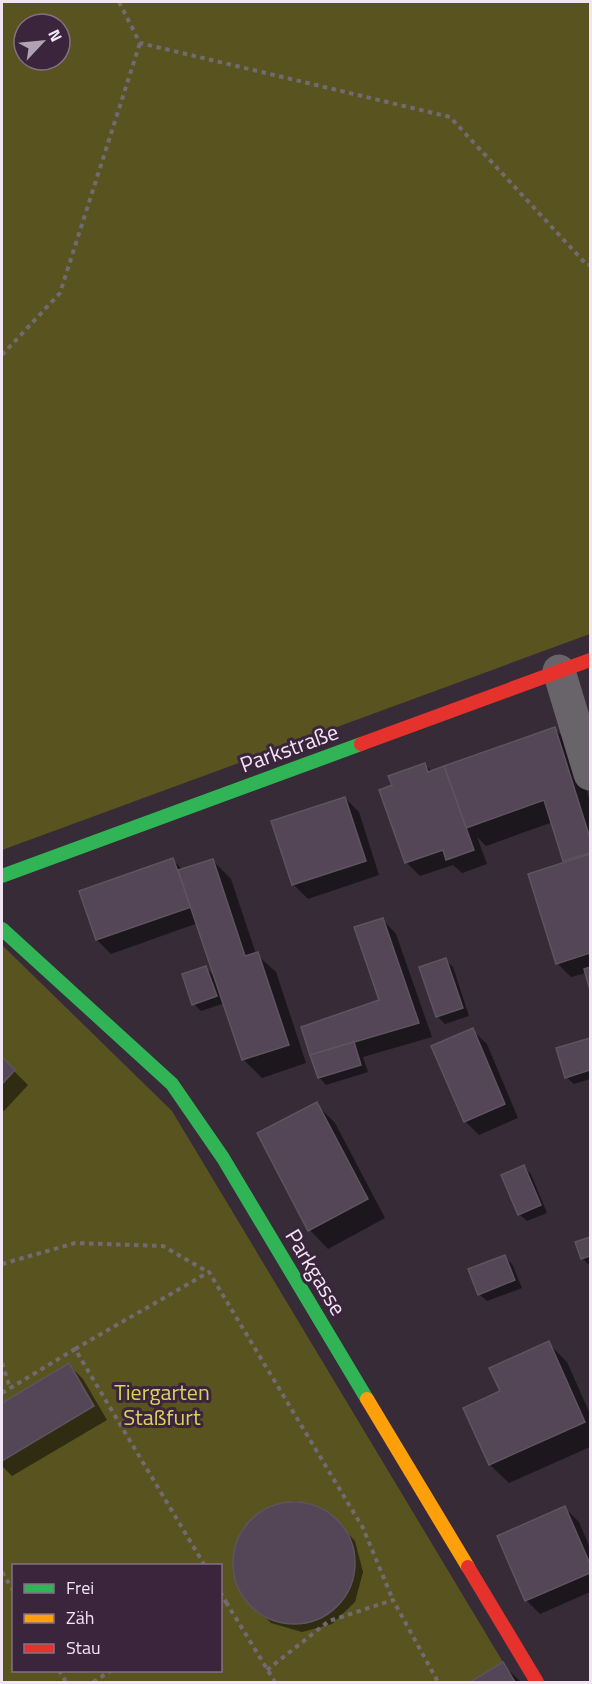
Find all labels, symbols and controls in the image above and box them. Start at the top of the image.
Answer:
north arrow [12,12,72,72]
text: N [42,25,69,46]
street label: Parkstraße [235,715,343,781]
street label: Parkgasse [277,1222,355,1322]
park label: Tiergarten Staßfurt [114,1375,210,1434]
legend [12,1564,222,1672]
text: Frei [66,1574,94,1601]
text: Zäh [66,1604,94,1631]
text: Stau [66,1634,101,1661]

